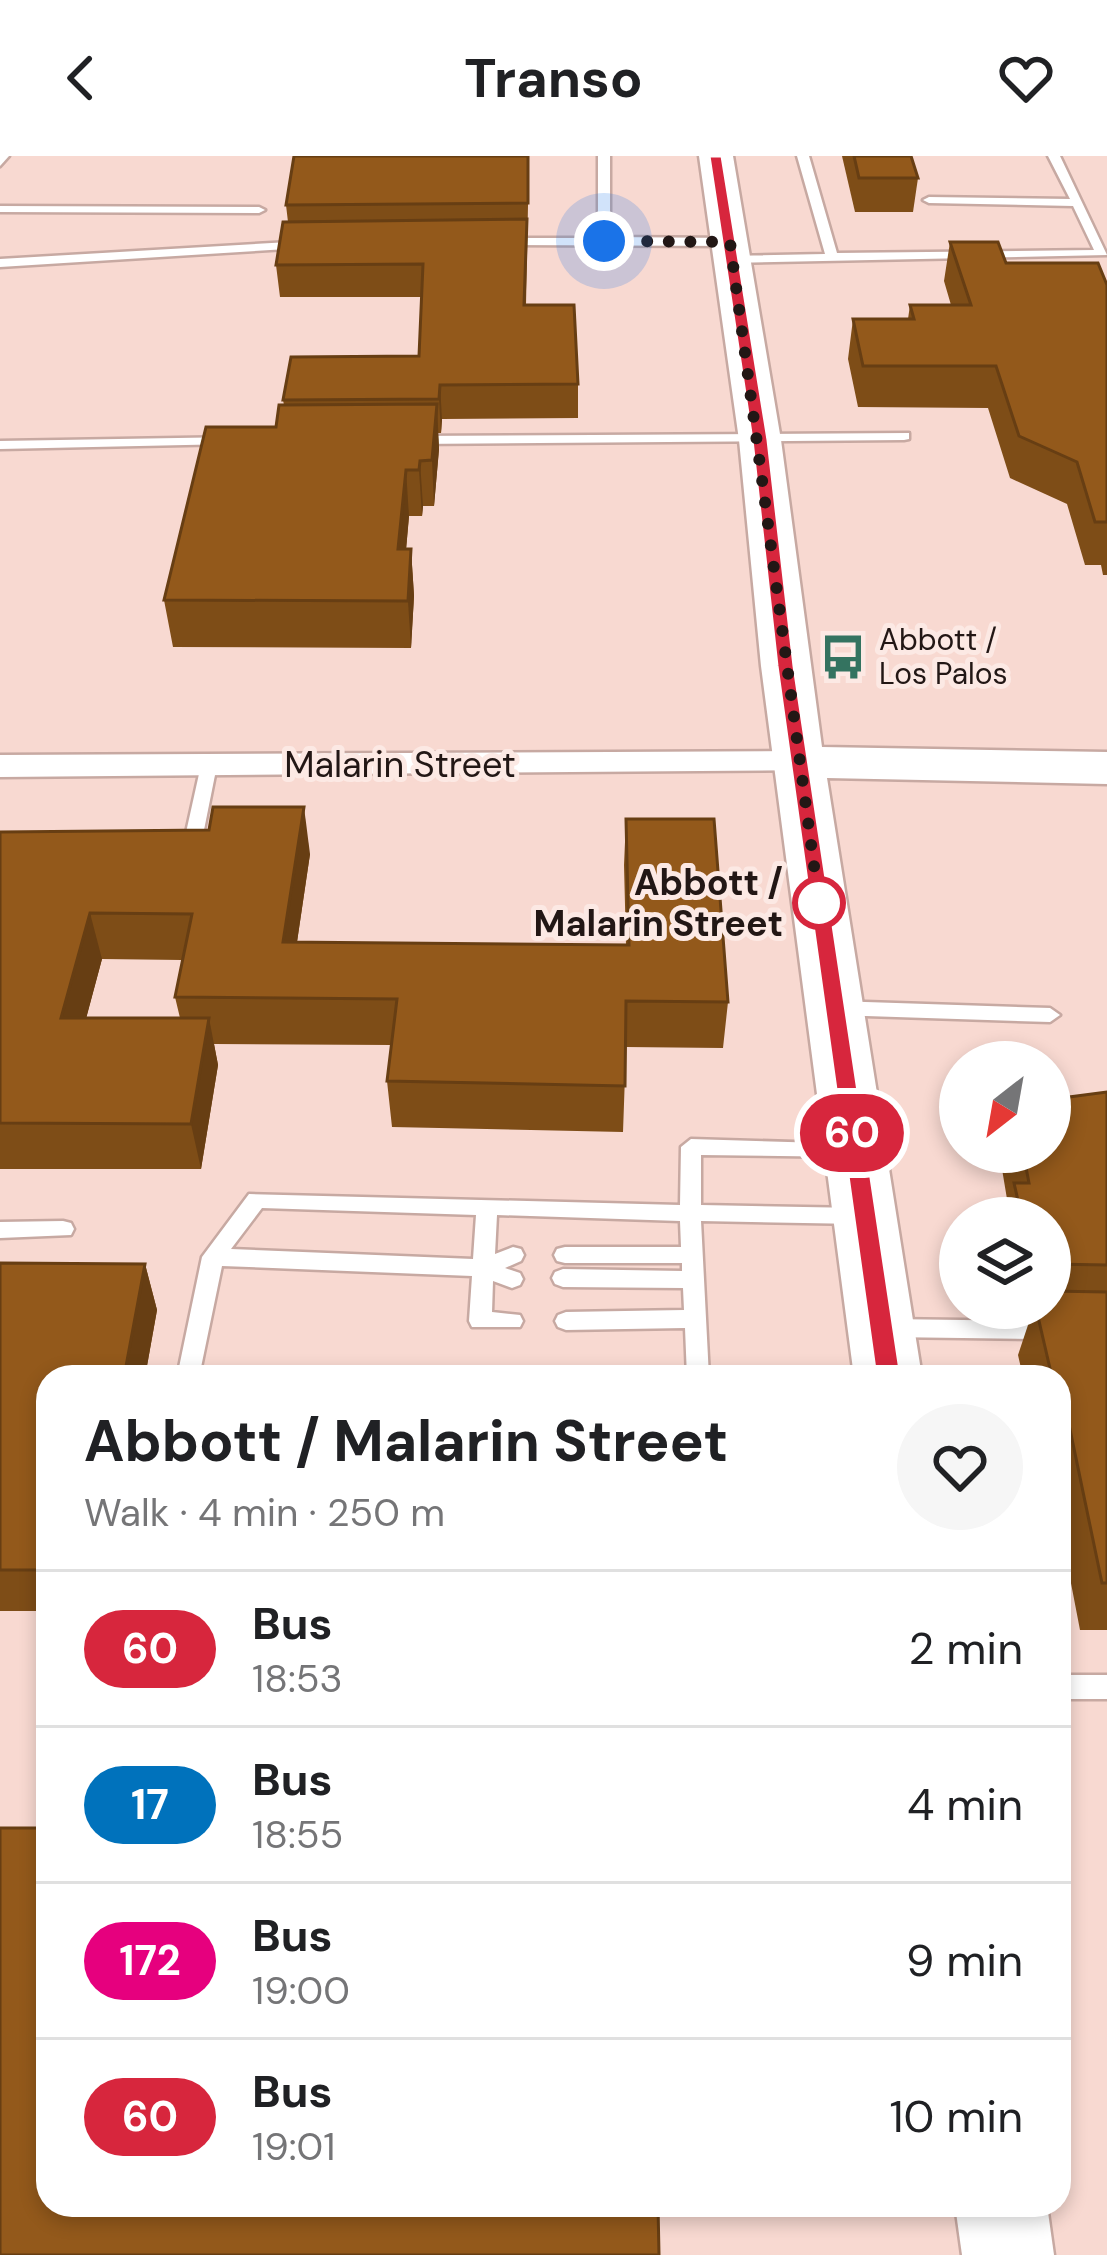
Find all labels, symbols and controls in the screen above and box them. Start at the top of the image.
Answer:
text: Transo [464,43,643,114]
icon: back [48,45,114,111]
icon: heart [993,45,1059,111]
your location [574,211,634,271]
place label: Abbott / Los Palos [879,620,1008,693]
bus stop icon: Abbott / Los Palos [818,632,868,682]
street label: Malarin Street [284,741,516,788]
place label: Abbott / Malarin Street [534,859,783,947]
marker: Abbott / Malarin Street [794,878,844,928]
north arrow [939,1041,1071,1173]
map controls [939,1041,1071,1329]
line badge: 60 [798,1094,906,1172]
text: 60 [824,1105,880,1160]
button: layers [939,1197,1071,1329]
text: Abbott / Malarin Street [84,1404,728,1479]
button: heart [897,1404,1023,1530]
text: Walk · 4 min · 250 m [84,1487,445,1538]
text: Bus [252,1594,332,1653]
text: 2 min [908,1619,1023,1678]
text: 60 [122,1621,178,1676]
text: 18:53 [252,1653,343,1704]
text: Bus [252,1750,332,1809]
text: 4 min [907,1775,1023,1834]
text: 17 [131,1777,169,1832]
text: 18:55 [252,1809,343,1860]
text: Bus [252,1906,332,1965]
text: 9 min [906,1931,1023,1990]
text: 172 [119,1933,181,1988]
text: 19:00 [252,1965,350,2016]
text: Bus [252,2062,332,2121]
text: 10 min [889,2087,1023,2146]
text: 60 [122,2089,178,2144]
text: 19:01 [252,2121,335,2172]

